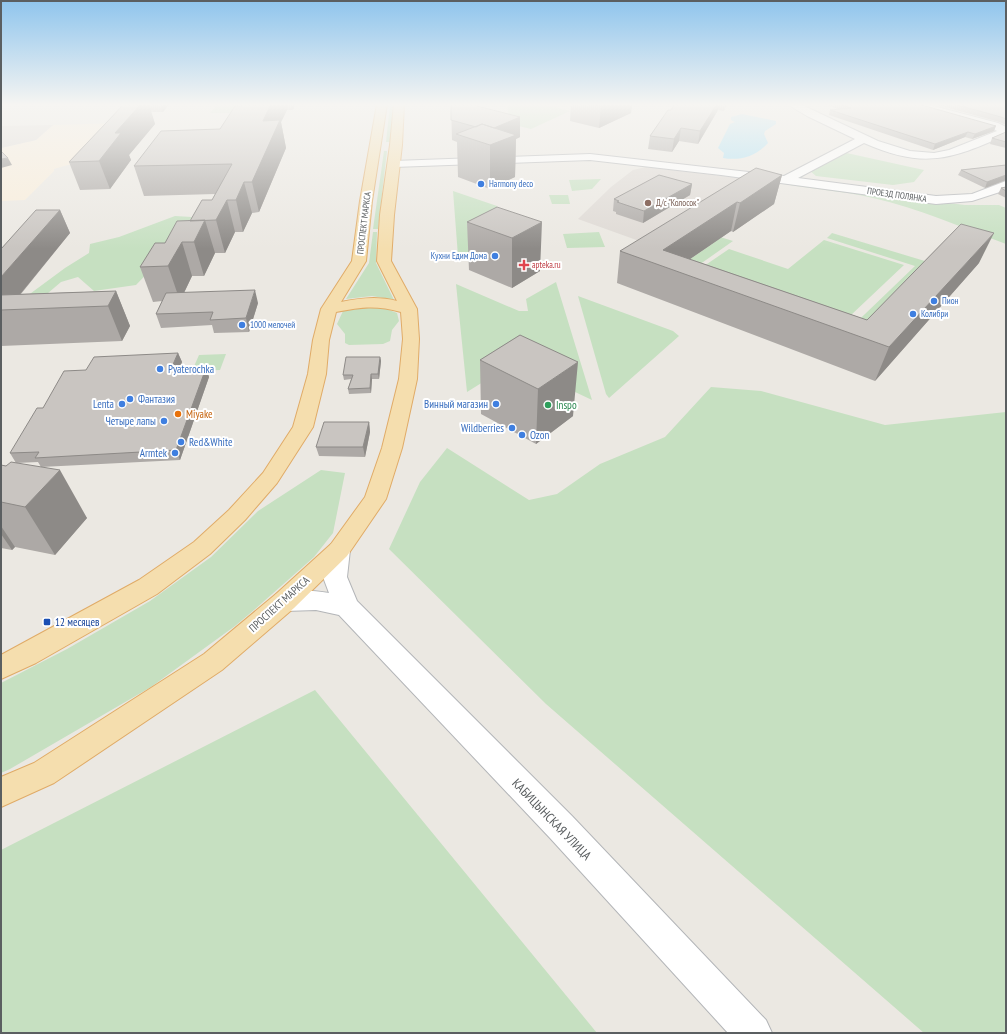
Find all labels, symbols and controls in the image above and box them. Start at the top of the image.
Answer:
place label: Harmony deco [489,178,533,189]
marker: Harmony deco [476,179,486,189]
street label: ПРОЕЗД ПОЛЯНКА [867,185,928,204]
street label: ПРОСПЕКТ МАРКСА [354,190,373,255]
place label: Д/с "Колосок" [656,197,700,208]
marker: Д/с "Колосок" [643,198,653,208]
place label: Кухни Едим Дома [431,250,487,261]
marker: Кухни Едим Дома [490,251,500,261]
place label: apteka.ru [532,259,561,270]
marker: apteka.ru [519,260,529,270]
place label: Пион [942,295,959,306]
marker: Пион [929,296,939,306]
place label: Колибри [921,308,948,319]
marker: Колибри [908,309,918,319]
place label: 1000 мелочей [250,319,295,330]
marker: 1000 мелочей [237,320,247,330]
place label: Pyaterochka [168,362,214,376]
marker: Pyaterochka [155,364,165,374]
place label: Фантазия [138,392,175,406]
marker: Фантазия [125,394,135,404]
place label: Lenta [93,397,114,411]
place label: Винный магазин [424,397,488,411]
place label: Inspo [556,398,577,412]
marker: Lenta [117,399,127,409]
marker: Винный магазин [491,399,501,409]
marker: Inspo [543,400,553,410]
place label: Miyake [186,407,213,421]
marker: Miyake [173,409,183,419]
place label: Четыре лапы [105,414,156,428]
marker: Четыре лапы [159,416,169,426]
place label: Wildberries [461,421,504,435]
marker: Wildberries [507,423,517,433]
place label: Ozon [530,428,549,442]
marker: Ozon [517,430,527,440]
place label: Red&White [189,435,233,449]
marker: Red&White [176,437,186,447]
place label: Armtek [140,446,168,460]
marker: Armtek [170,448,180,458]
street label: ПРОСПЕКТ МАРКСА [246,573,313,635]
place label: 12 месяцев [55,615,100,629]
marker: 12 месяцев [42,617,52,627]
street label: КАБИЦЫНСКАЯ УЛИЦА [508,775,596,864]

